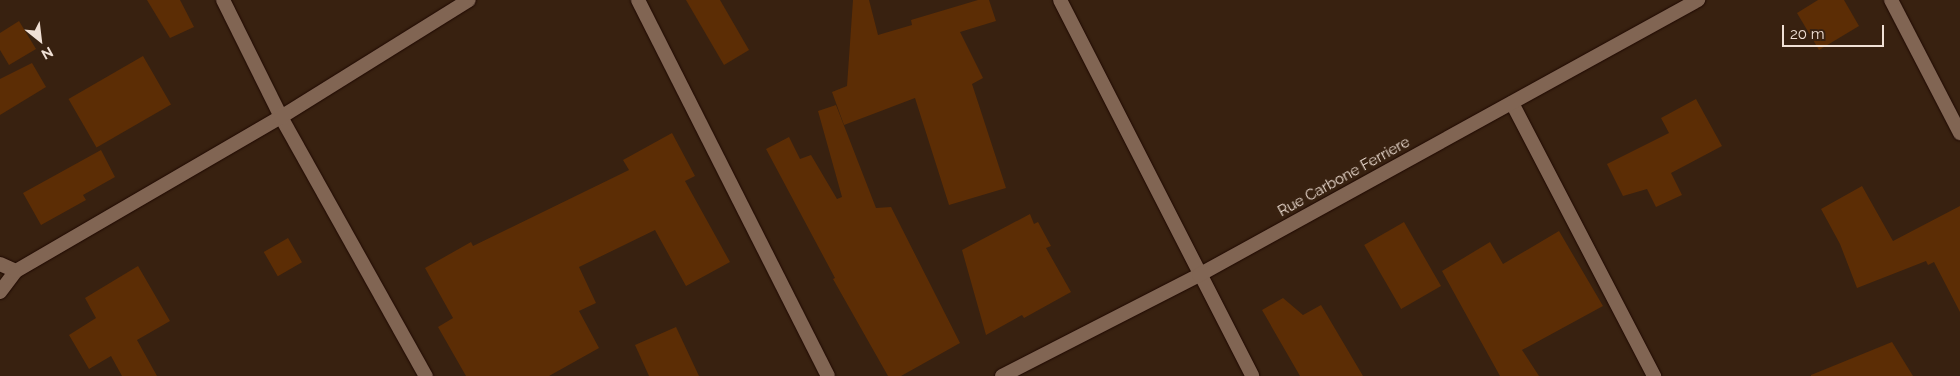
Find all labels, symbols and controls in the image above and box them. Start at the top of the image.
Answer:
north arrow [15,15,65,65]
scale bar [1785,15,1888,47]
text: 20 m [1790,25,1825,43]
text: N [39,44,56,63]
street label: Rue Carbone Ferriere [1275,133,1413,221]

